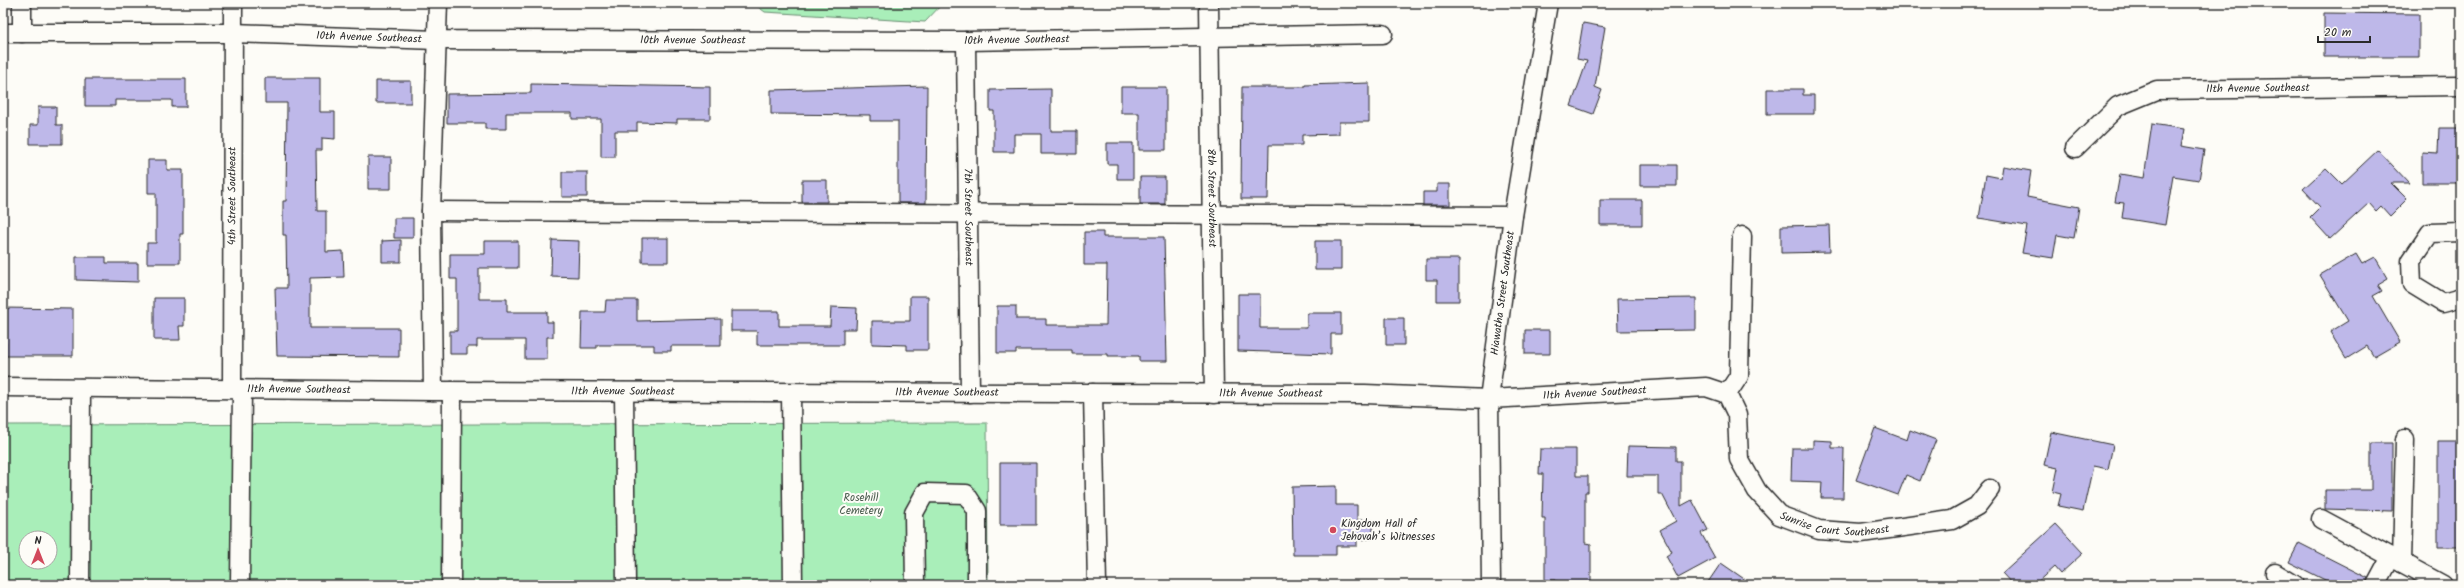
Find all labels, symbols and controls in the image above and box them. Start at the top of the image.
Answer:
scale bar [2318,18,2370,44]
text: 20 m [2324,23,2352,42]
street label: 10th Avenue Southeast [316,27,423,49]
street label: 10th Avenue Southeast [964,30,1071,50]
street label: 10th Avenue Southeast [640,31,747,50]
street label: 11th Avenue Southeast [2206,79,2310,98]
street label: 4th Street Southeast [223,146,242,245]
street label: 8th Street Southeast [1202,148,1221,248]
street label: 7th Street Southeast [958,168,978,267]
street label: Hiawatha Street Southeast [1486,229,1520,356]
street label: 11th Avenue Southeast [247,380,352,399]
street label: 11th Avenue Southeast [1542,381,1648,405]
street label: 11th Avenue Southeast [571,382,676,401]
street label: 11th Avenue Southeast [895,383,1000,402]
street label: 11th Avenue Southeast [1219,385,1324,403]
park label: Rosehill Cemetery [839,489,883,520]
street label: Sunrise Court Southeast [1777,507,1891,542]
place label: Kingdom Hall of Jehovah’s Witnesses [1341,515,1436,546]
marker: Kingdom Hall of Jehovah’s Witnesses [1328,525,1338,535]
north arrow [18,530,58,570]
text: N [35,532,42,550]

